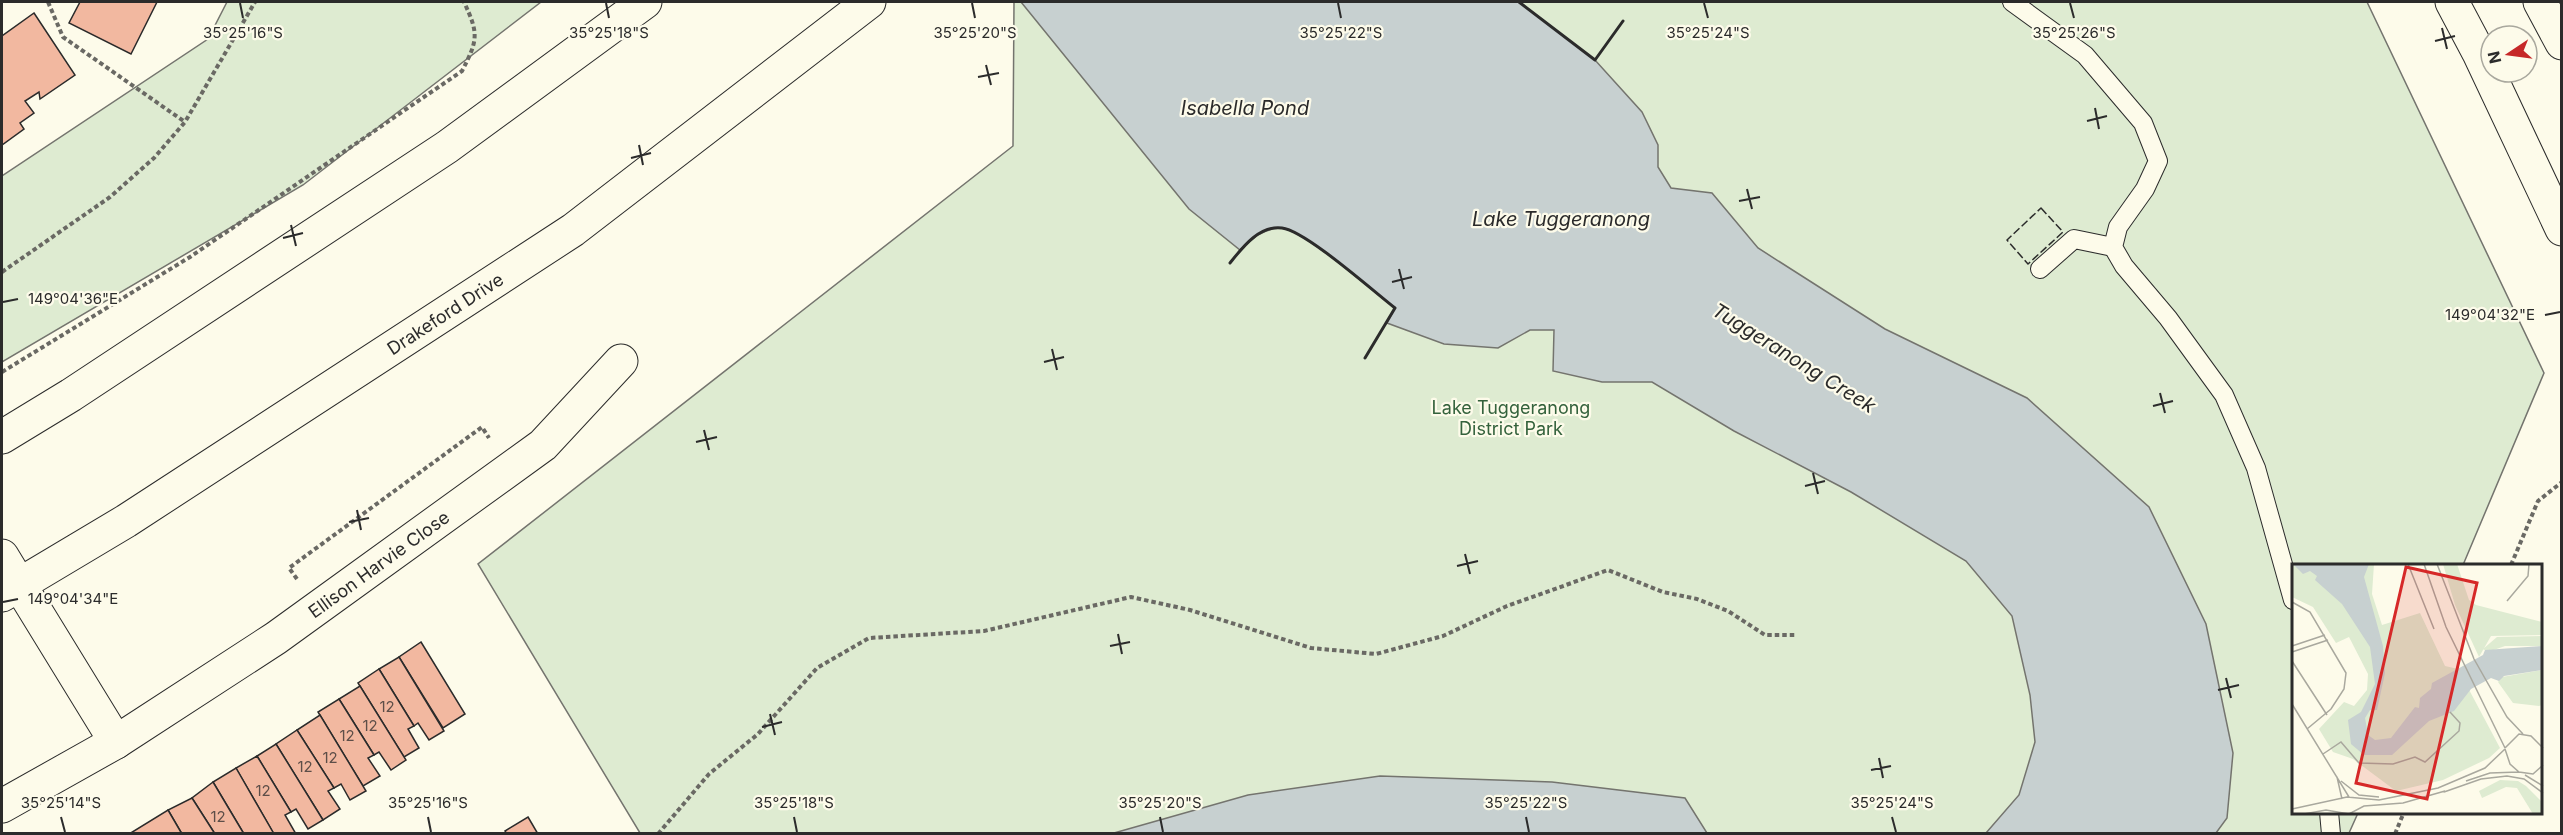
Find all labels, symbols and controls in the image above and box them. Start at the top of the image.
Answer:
text: 35°25'16"S [203,23,283,42]
text: 35°25'18"S [569,23,649,42]
text: 35°25'20"S [933,23,1017,42]
text: 35°25'22"S [1300,23,1382,42]
text: 35°25'24"S [1666,23,1750,42]
text: 35°25'26"S [2032,23,2116,42]
north arrow [2479,24,2539,84]
text: N [2483,49,2506,66]
water label: Isabella Pond [1181,96,1310,120]
water label: Lake Tuggeranong [1472,207,1650,231]
street label: Drakeford Drive [383,268,507,359]
text: 149°04'36"E [28,289,118,308]
water label: Tuggeranong Creek [1708,298,1881,419]
text: 149°04'32"E [2445,305,2535,324]
park label: Lake Tuggeranong District Park [1432,397,1590,439]
street label: Ellison Harvie Close [304,506,453,622]
inset map [2292,564,2542,814]
text: 149°04'34"E [28,589,118,608]
house number: 12 [379,697,395,716]
house number: 12 [362,716,378,735]
house number: 12 [339,726,355,745]
house number: 12 [322,748,338,767]
house number: 12 [297,757,313,776]
house number: 12 [255,781,271,800]
text: 35°25'14"S [21,793,101,812]
text: 35°25'16"S [388,793,468,812]
text: 35°25'18"S [754,793,834,812]
text: 35°25'20"S [1118,793,1202,812]
text: 35°25'22"S [1485,793,1567,812]
text: 35°25'24"S [1850,793,1934,812]
house number: 12 [210,807,226,826]

